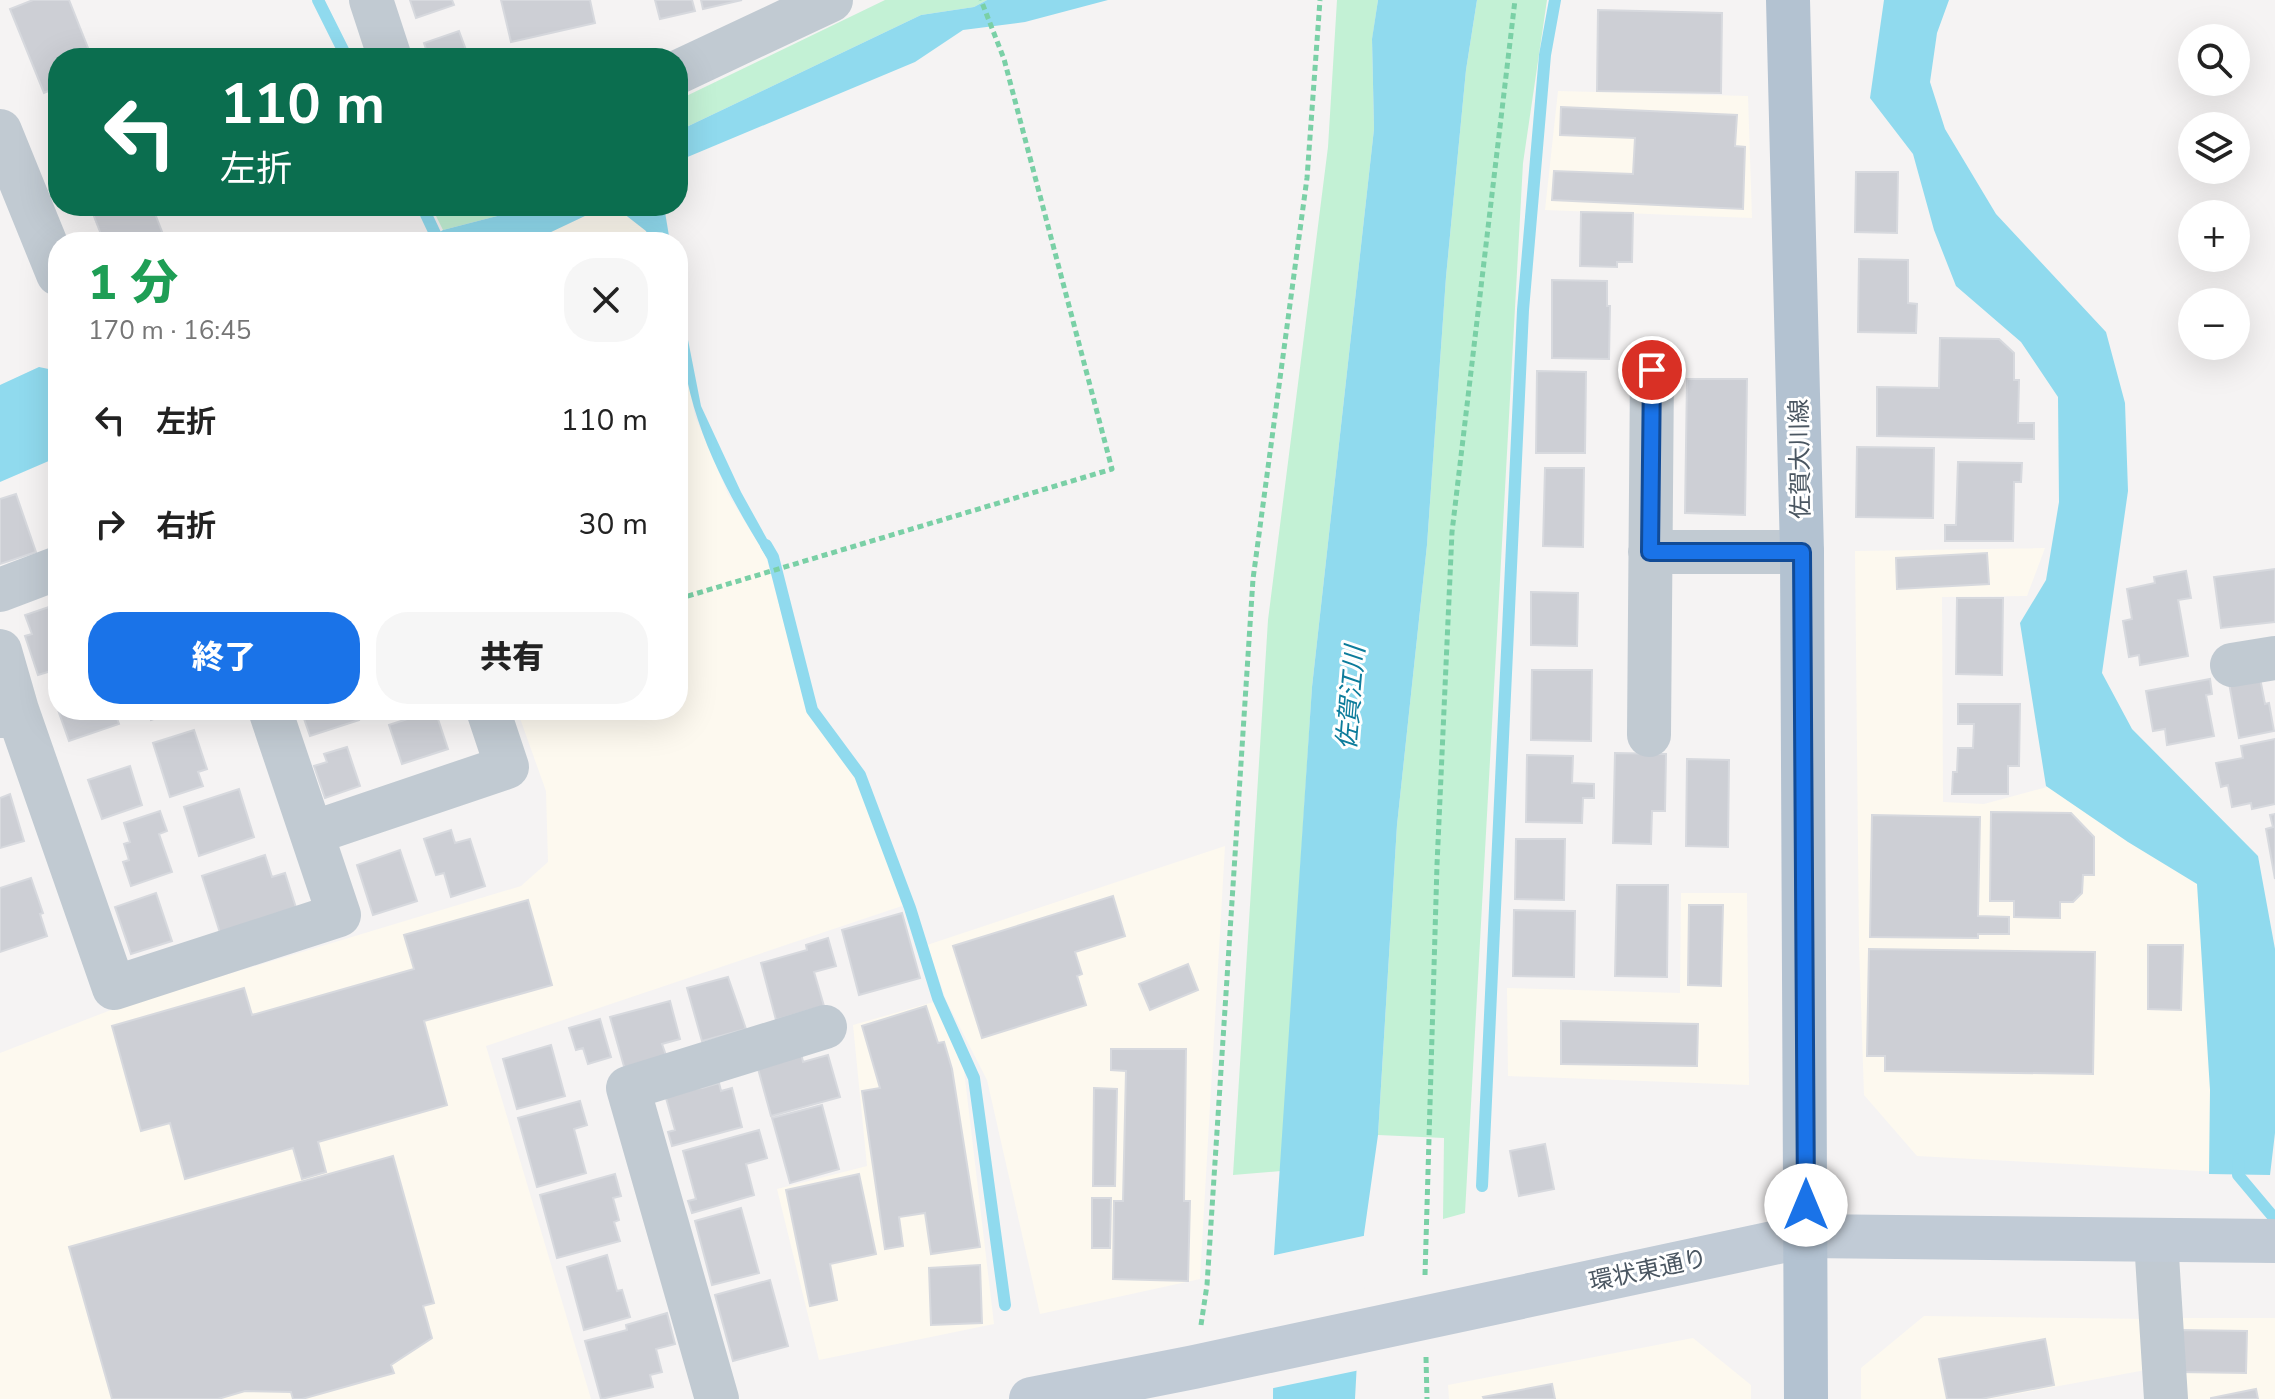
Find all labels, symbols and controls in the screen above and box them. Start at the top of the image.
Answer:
map controls [2178,24,2250,360]
button: search [2178,24,2250,96]
text: 110 m [220,66,385,143]
icon: left [88,80,192,184]
button: layers [2178,112,2250,184]
text: 左折 [220,145,292,194]
button: + [2178,200,2250,272]
text: 1 分 [88,250,178,316]
button: close [564,258,648,342]
button: − [2178,288,2250,360]
text: 170 m · 16:45 [88,313,251,348]
pin [1618,336,1686,404]
icon: arrive [1630,348,1674,392]
icon: left [88,398,132,442]
street label: 佐賀大川線 [1783,399,1817,519]
text: 110 m [561,400,648,441]
text: 左折 [156,402,216,443]
icon: right [88,502,132,546]
text: 30 m [579,504,648,545]
text: 右折 [156,506,216,547]
button: 終了 [88,612,360,704]
button: 共有 [376,612,648,704]
water label: 佐賀江川 [1329,642,1373,751]
position arrow [1764,1163,1848,1247]
street label: 環状東通り [1586,1242,1710,1298]

